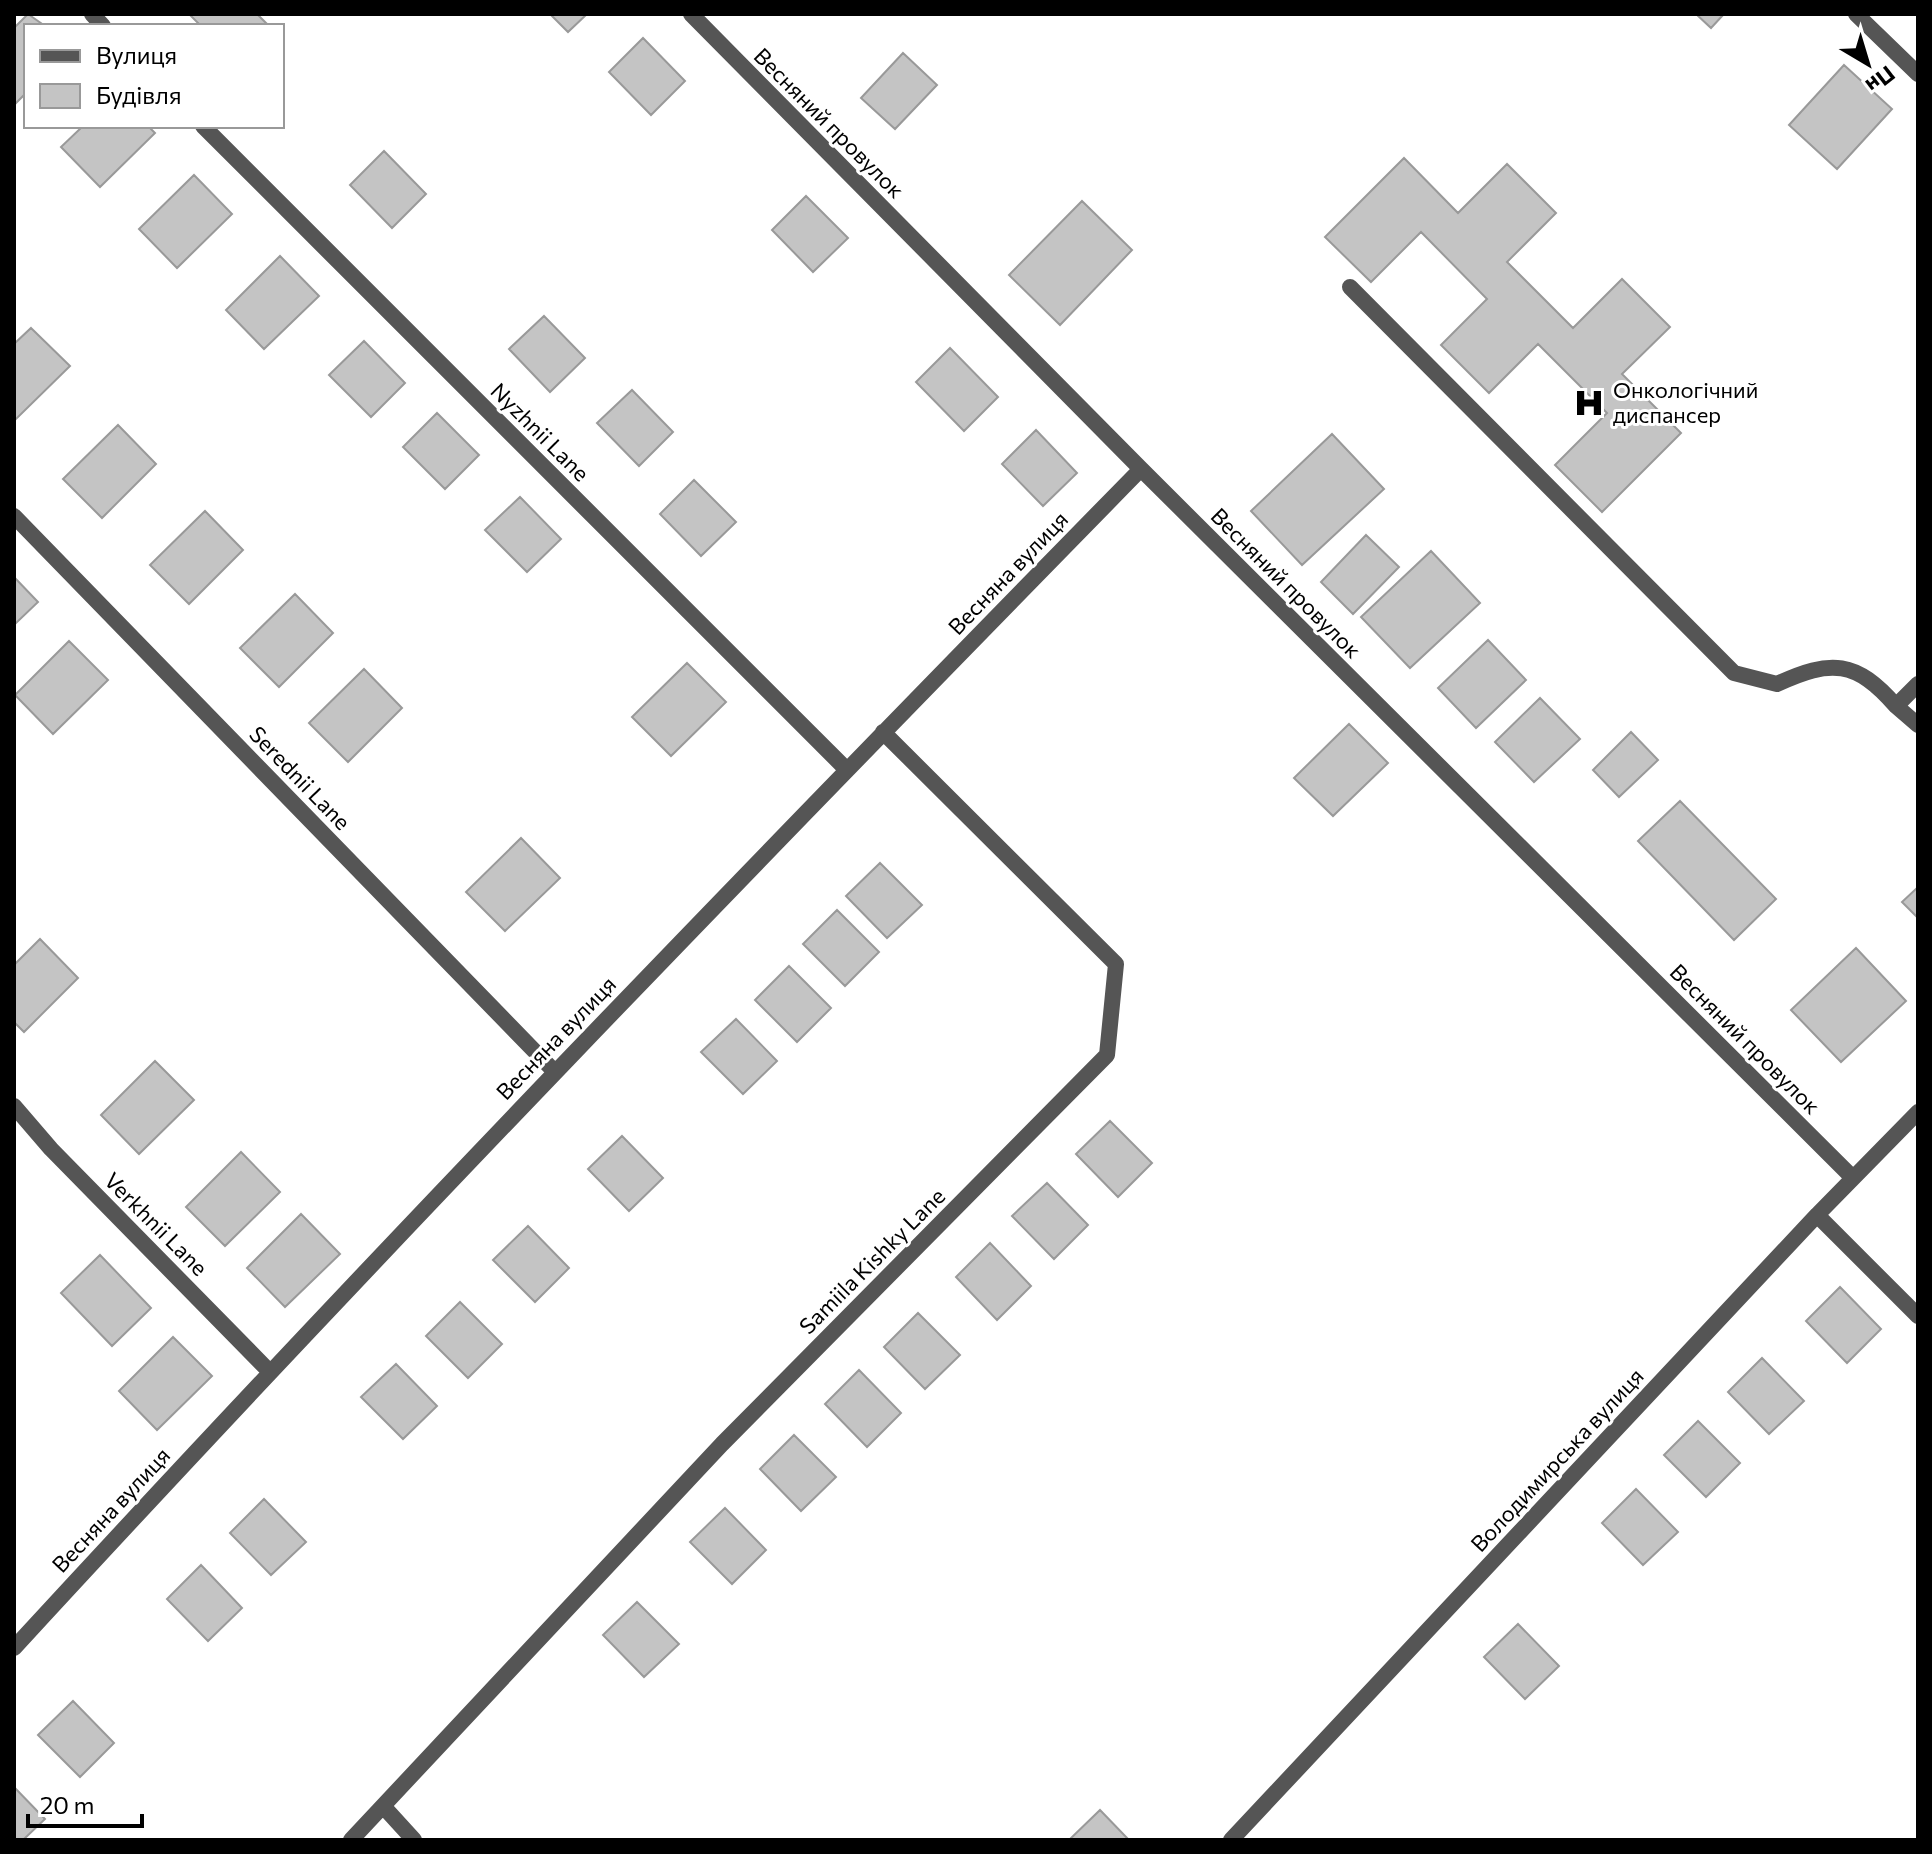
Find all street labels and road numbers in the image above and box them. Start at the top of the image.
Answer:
street label: Весняний провулок [749,42,910,203]
street label: Nyzhnii Lane [486,377,595,486]
street label: Весняний провулок [1206,502,1367,663]
street label: Весняна вулиця [942,505,1073,640]
street label: Serednii Lane [244,720,356,835]
street label: Весняний провулок [1665,958,1826,1119]
street label: Весняна вулиця [490,970,621,1105]
street label: Verkhnii Lane [99,1166,214,1281]
street label: Samiila Kishky Lane [793,1182,950,1339]
street label: Володимирська вулиця [1465,1362,1649,1557]
street label: Весняна вулиця [46,1442,175,1578]

